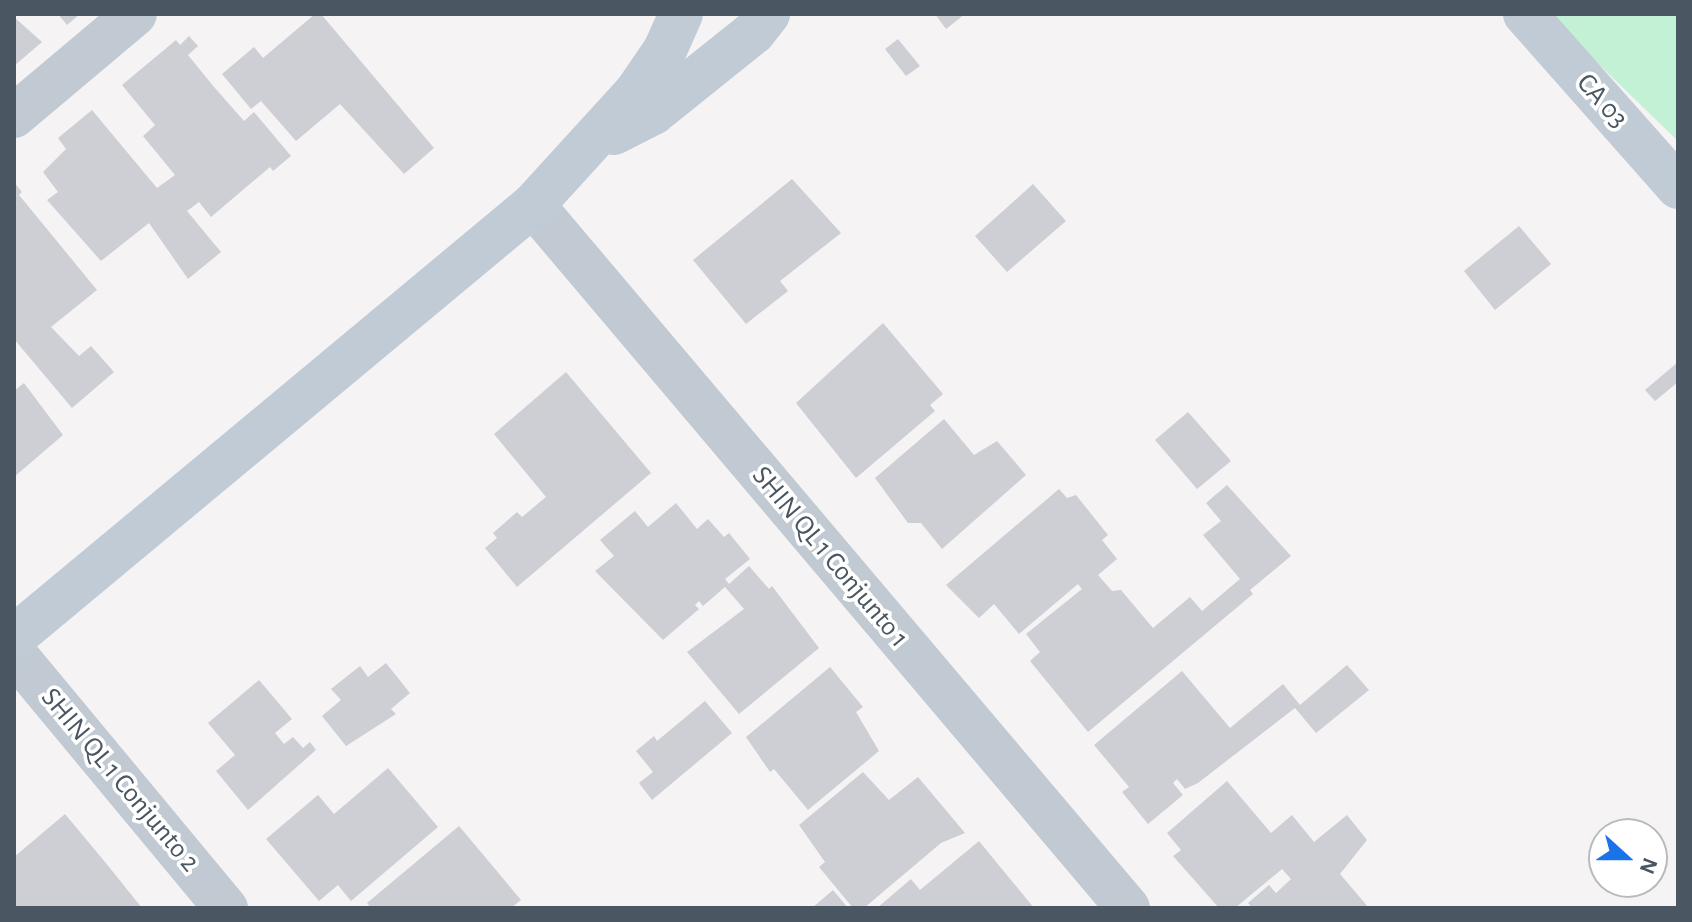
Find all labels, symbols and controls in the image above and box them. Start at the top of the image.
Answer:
street label: CA 03 [1569,67,1635,135]
street label: SHIN QL 1 Conjunto 1 [744,460,916,654]
street label: SHIN QL 1 Conjunto 2 [33,681,207,879]
north arrow [1588,818,1668,898]
text: N [1636,855,1662,877]

